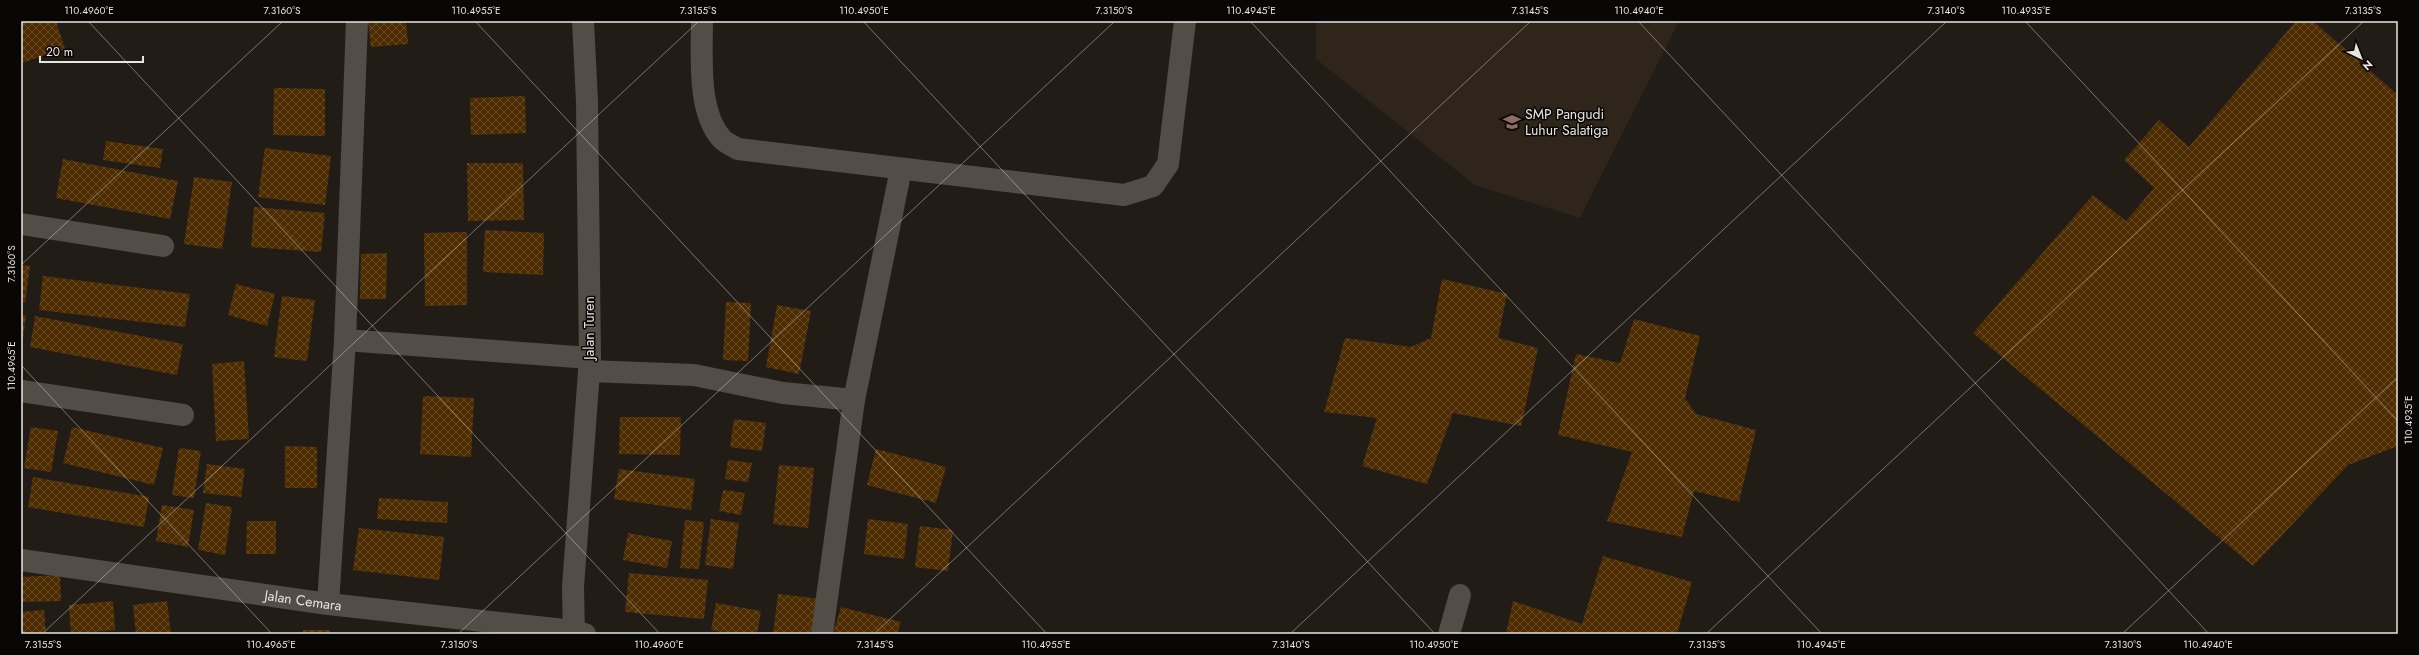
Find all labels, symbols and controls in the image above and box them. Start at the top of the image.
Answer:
text: 110.4960°E [64,3,114,18]
text: 7.3160°S [263,3,301,18]
text: 110.4955°E [451,3,501,18]
text: 7.3155°S [680,3,717,18]
text: 110.4950°E [839,3,889,18]
text: 7.3150°S [1095,3,1133,18]
text: 110.4945°E [1226,3,1276,18]
text: 7.3145°S [1512,3,1549,18]
text: 110.4940°E [1614,3,1664,18]
text: 7.3140°S [1927,3,1965,18]
text: 110.4935°E [2002,3,2050,18]
text: 7.3135°S [2345,3,2382,18]
scale bar [40,38,143,64]
north arrow [2341,38,2381,78]
text: 20 m [46,43,73,61]
text: N [2359,56,2376,74]
place label: SMP Pangudi Luhur Salatiga [1525,104,1608,140]
school or university icon: SMP Pangudi Luhur Salatiga [1502,112,1522,132]
text: 7.3160°S [4,245,19,283]
street label: Jalan Turen [579,296,599,362]
text: 110.4965°E [4,341,19,391]
text: 110.4935°E [2401,396,2416,444]
street label: Jalan Cemara [261,585,343,615]
text: 7.3155°S [25,637,62,652]
text: 110.4965°E [246,637,296,652]
text: 7.3150°S [440,637,478,652]
text: 110.4960°E [634,637,684,652]
text: 7.3145°S [857,637,894,652]
text: 110.4955°E [1021,637,1071,652]
text: 7.3140°S [1272,637,1310,652]
text: 110.4950°E [1409,637,1459,652]
text: 7.3135°S [1689,637,1726,652]
text: 110.4945°E [1796,637,1846,652]
text: 7.3130°S [2105,637,2142,652]
text: 110.4940°E [2183,637,2233,652]

